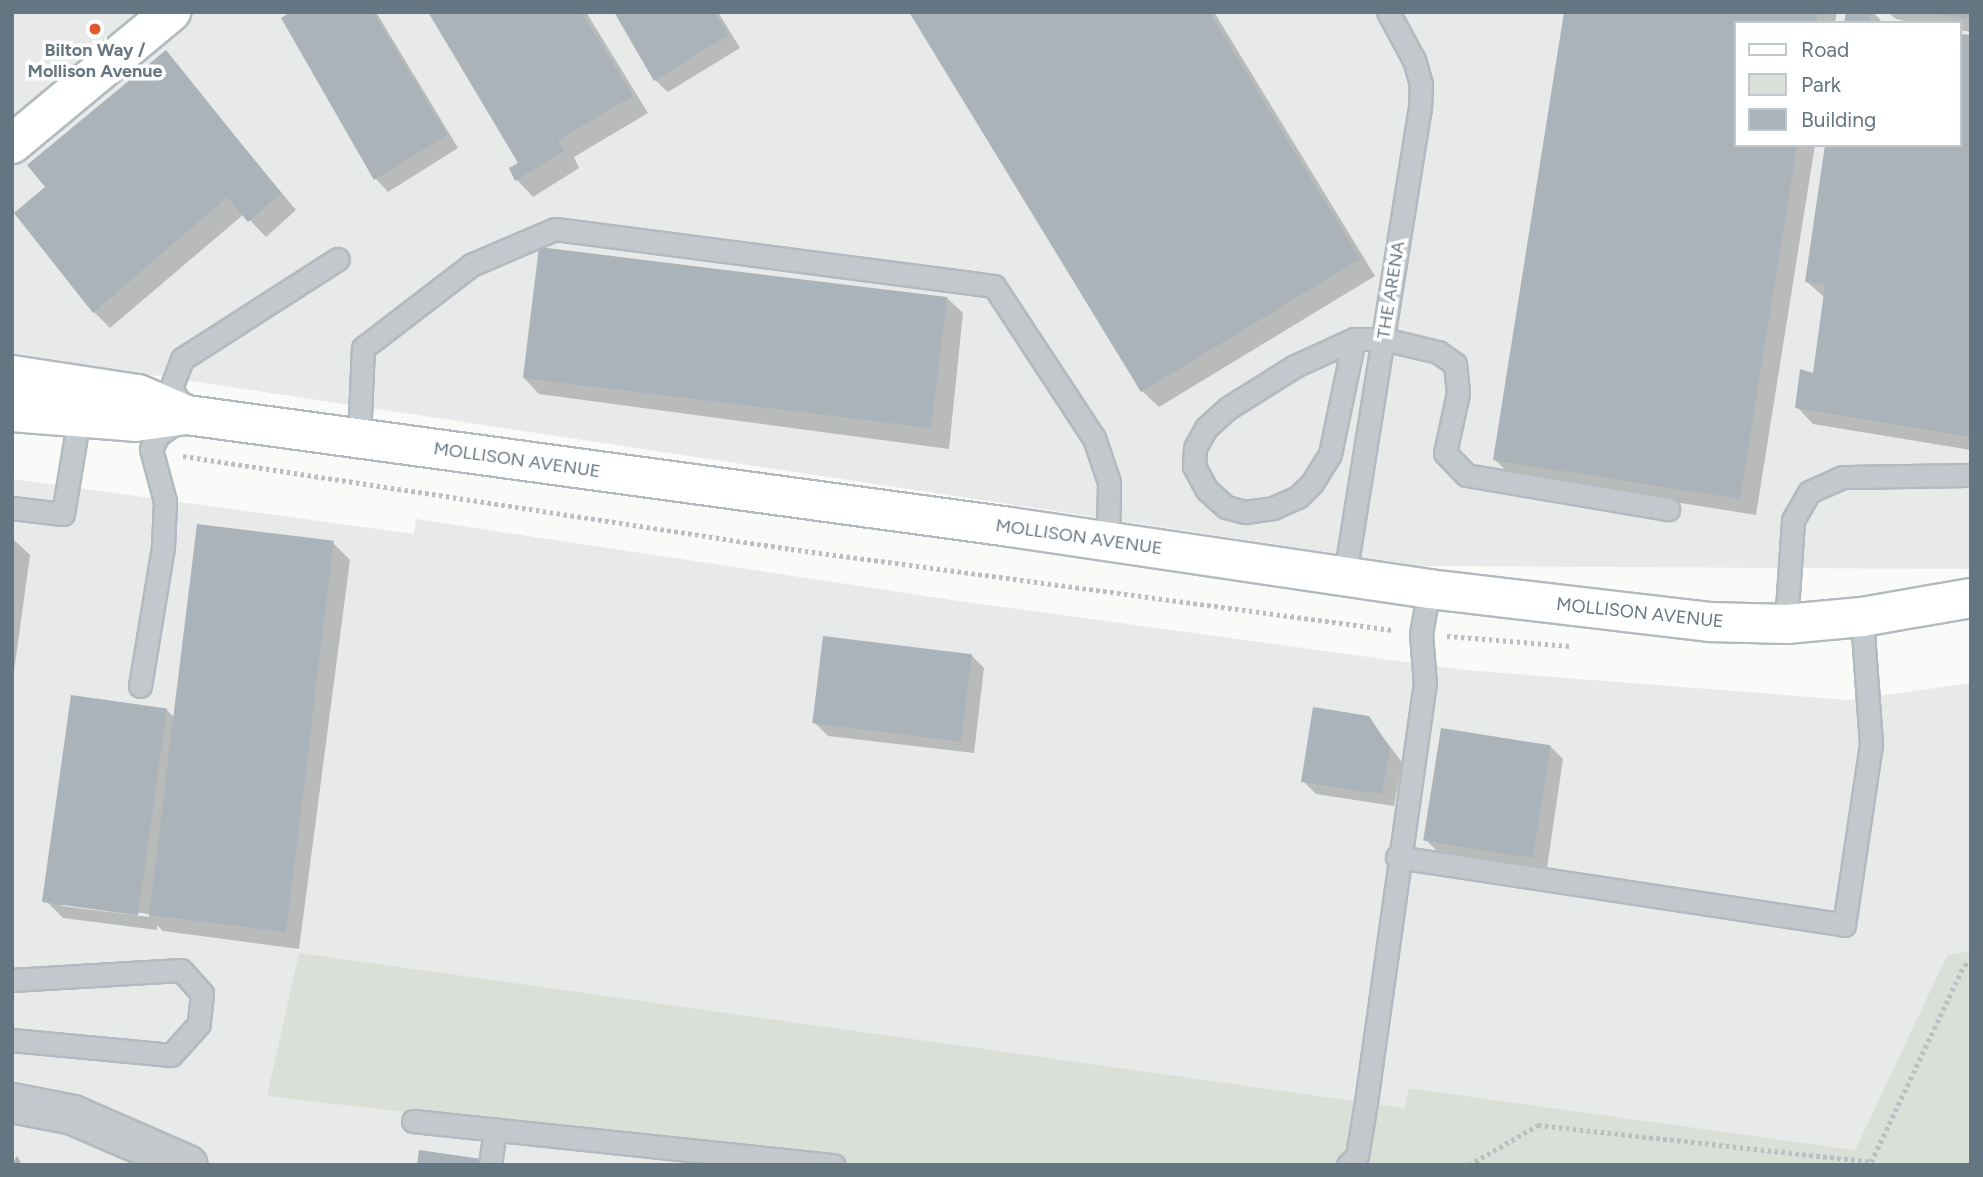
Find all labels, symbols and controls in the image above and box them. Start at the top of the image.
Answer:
marker: Bilton Way / Mollison Avenue [87,21,103,37]
legend [1734,21,1962,147]
text: Road [1801,37,1849,62]
place label: Bilton Way / Mollison Avenue [27,40,163,82]
text: Park [1801,72,1841,97]
text: Building [1801,107,1876,132]
street label: THE ARENA [1373,240,1409,340]
street label: MOLLISON AVENUE [432,438,602,482]
street label: MOLLISON AVENUE [994,515,1164,559]
street label: MOLLISON AVENUE [1555,593,1725,633]

